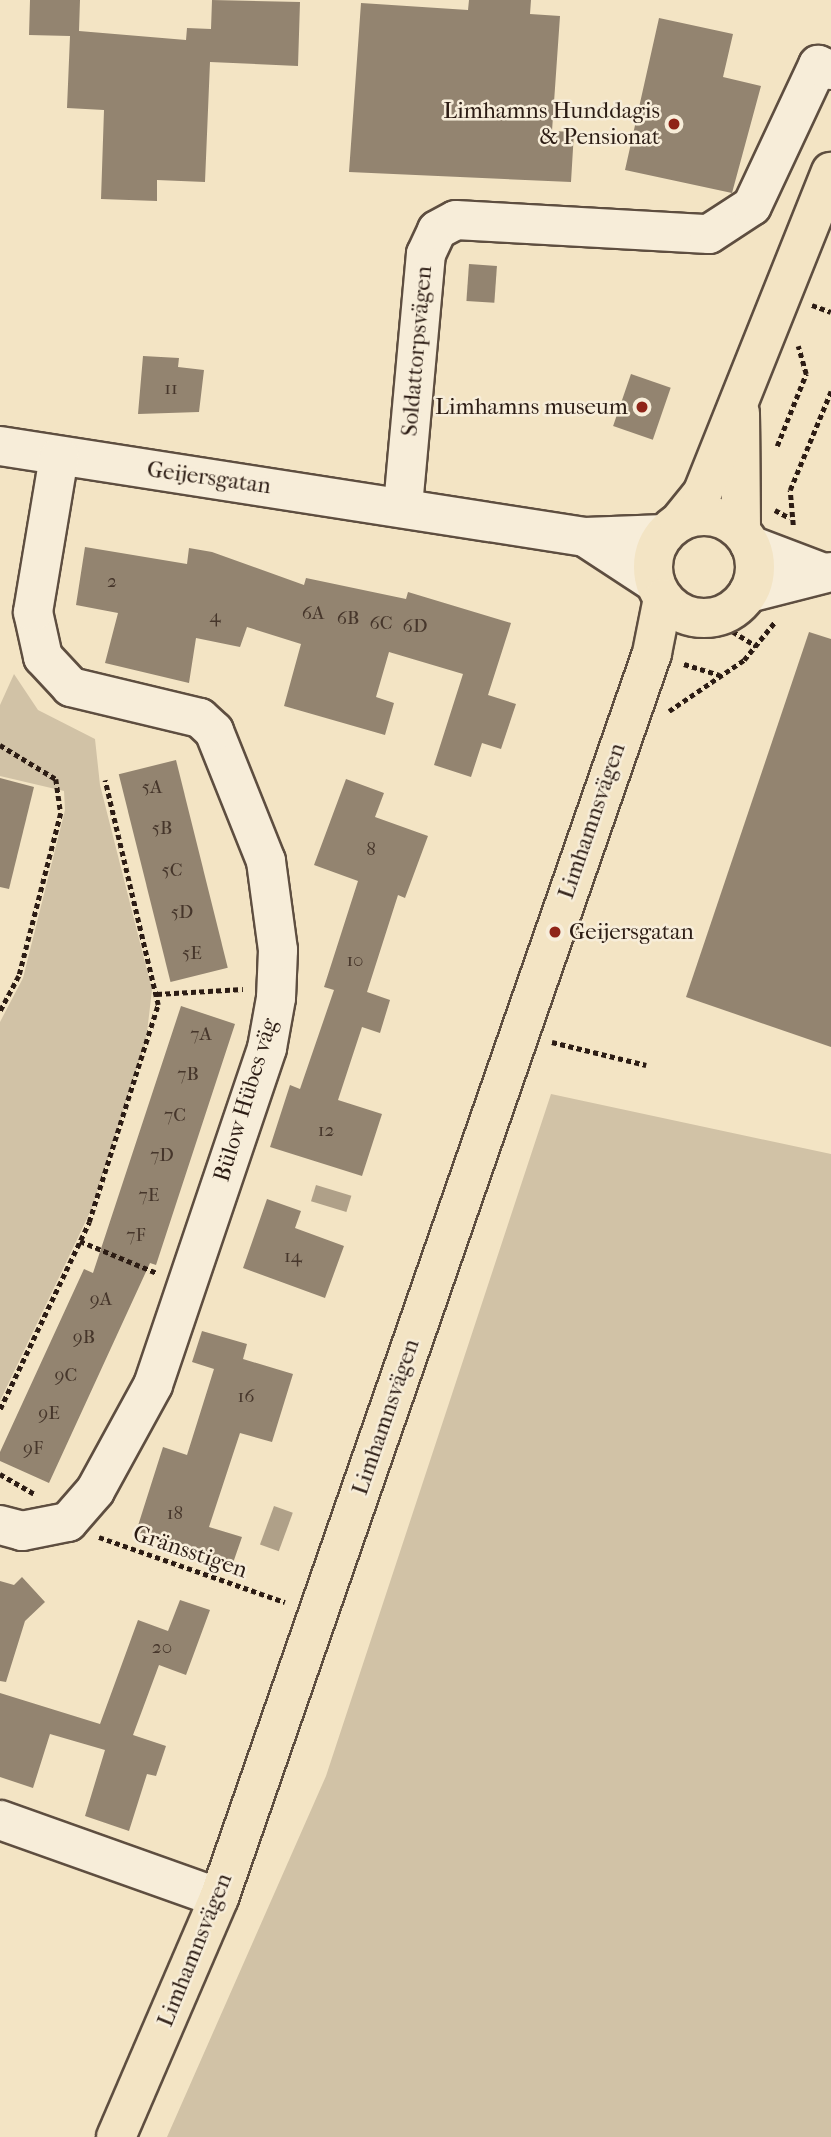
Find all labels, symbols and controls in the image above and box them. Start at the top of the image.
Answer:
place label: Limhamns Hunddagis & Pensionat [443,97,660,151]
marker: Limhamns Hunddagis & Pensionat [666,116,682,132]
street label: Soldattorpsvägen [396,265,438,437]
house number: 11 [164,378,178,400]
place label: Limhamns museum [435,393,628,421]
marker: Limhamns museum [634,399,650,415]
street label: Geijersgatan [145,456,273,500]
house number: 2 [107,571,117,593]
house number: 6A [302,603,324,625]
house number: 4 [209,606,221,628]
house number: 6B [337,608,359,630]
house number: 6C [369,613,393,635]
house number: 6D [403,616,427,638]
street label: Limhamnsvägen [552,739,632,903]
house number: 5A [142,777,162,799]
house number: 5B [152,818,172,840]
house number: 8 [366,839,376,861]
house number: 5C [161,860,183,882]
house number: 5D [171,902,193,924]
place label: Geijersgatan [569,918,694,946]
marker: Geijersgatan [547,924,563,940]
house number: 5E [182,943,202,965]
house number: 10 [346,950,364,972]
street label: Bülow Hübes väg [208,1015,284,1185]
house number: 7A [190,1024,212,1046]
house number: 7B [177,1064,199,1086]
house number: 7C [164,1105,186,1127]
house number: 12 [318,1120,334,1142]
house number: 7D [150,1145,174,1167]
house number: 7E [139,1185,159,1207]
house number: 7F [126,1225,146,1247]
house number: 14 [284,1246,302,1268]
house number: 9A [90,1289,112,1311]
house number: 9B [73,1327,95,1349]
street label: Limhamnsvägen [346,1335,426,1499]
house number: 9C [55,1365,77,1387]
house number: 16 [238,1386,254,1408]
house number: 9E [38,1403,60,1425]
house number: 9F [23,1438,43,1460]
house number: 18 [167,1503,183,1525]
street label: Gränsstigen [129,1520,251,1584]
house number: 20 [152,1637,172,1659]
street label: Limhamnsvägen [152,1869,238,2031]

